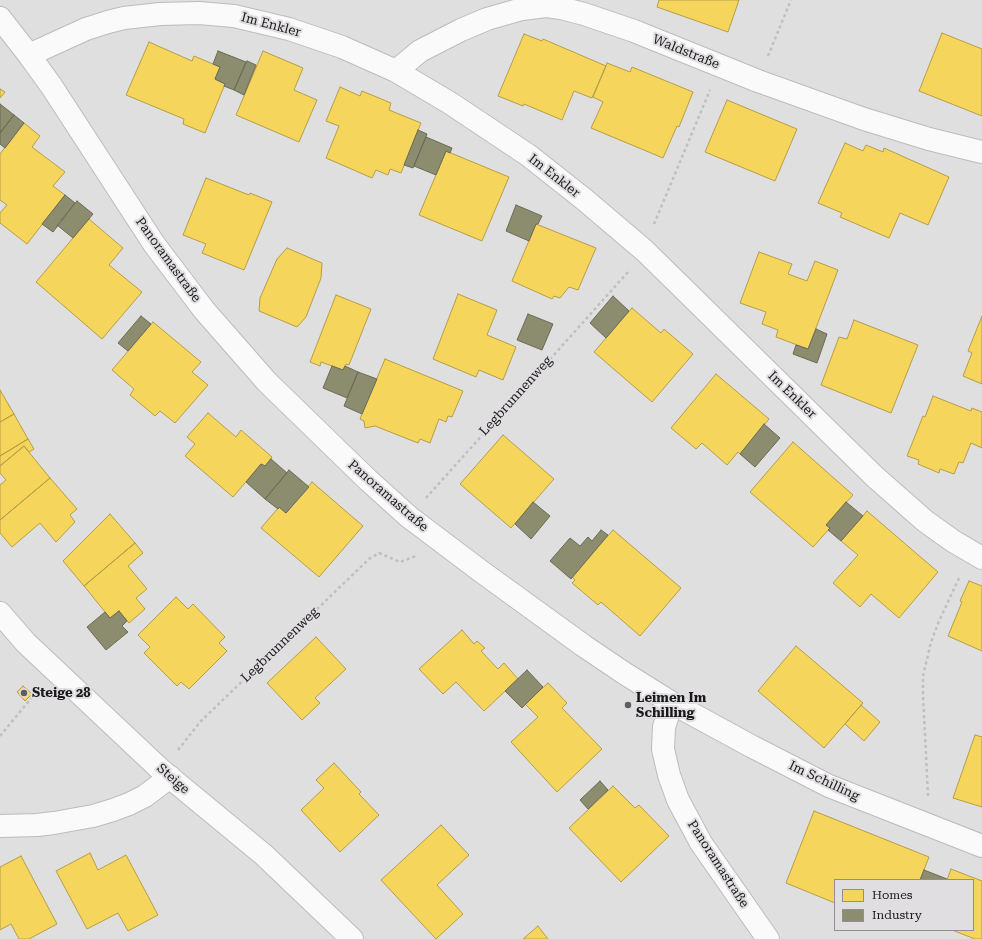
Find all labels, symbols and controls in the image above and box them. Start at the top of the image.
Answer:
street label: Im Enkler [240,10,302,40]
street label: Waldstraße [650,32,722,72]
street label: Im Enkler [525,151,583,201]
street label: Panoramastraße [132,215,204,305]
street label: Legbrunnenweg [476,353,556,439]
street label: Im Enkler [765,368,819,422]
street label: Panoramastraße [345,457,431,535]
street label: Legbrunnenweg [238,604,322,686]
place label: Steige 28 [32,685,91,701]
marker: Steige 28 [19,688,29,698]
place label: Leimen Im Schilling [636,690,706,721]
marker: Leimen Im Schilling [623,700,633,710]
street label: Im Schilling [786,758,862,804]
street label: Steige [153,761,193,797]
street label: Panoramastraße [684,817,752,911]
legend [834,879,974,931]
text: Homes [872,888,912,902]
text: Industry [872,908,922,922]

